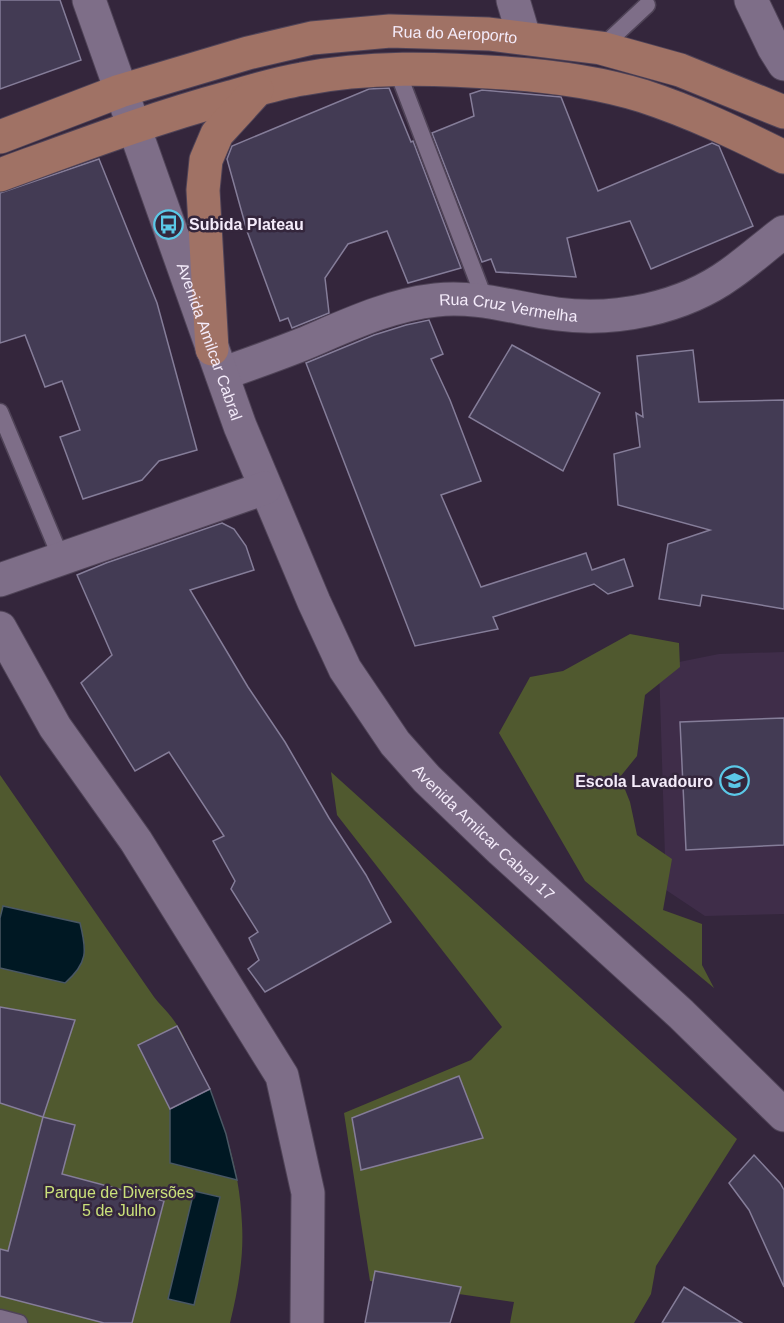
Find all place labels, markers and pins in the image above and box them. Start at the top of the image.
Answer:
bus stop icon: Subida Plateau [152,208,184,240]
place label: Subida Plateau [189,216,304,233]
school or university icon: Escola Lavadouro [718,765,750,797]
place label: Escola Lavadouro [575,773,713,790]

